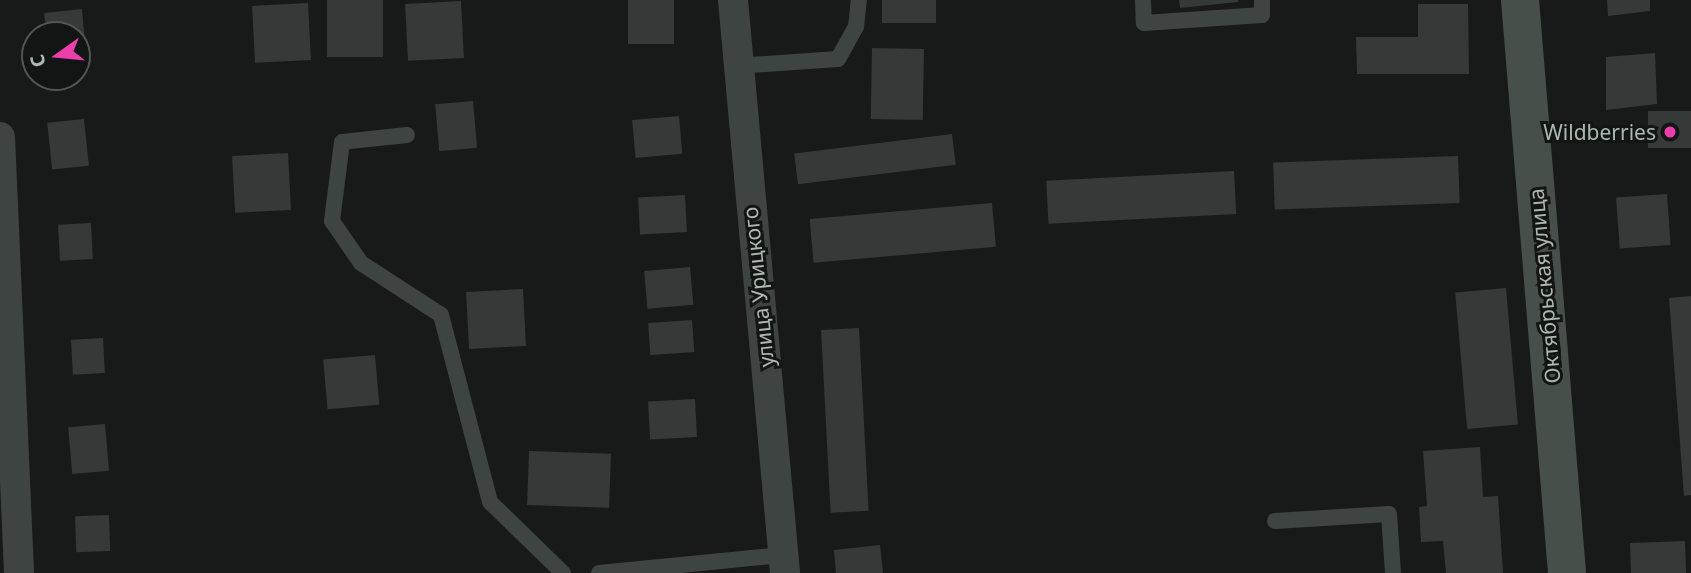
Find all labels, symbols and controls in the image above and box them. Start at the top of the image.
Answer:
north arrow [21,21,91,91]
text: С [24,52,52,70]
place label: Wildberries [1543,119,1656,145]
marker: Wildberries [1662,124,1678,140]
street label: Октябрьская улица [1523,187,1565,385]
street label: улица Урицкого [737,206,779,368]

